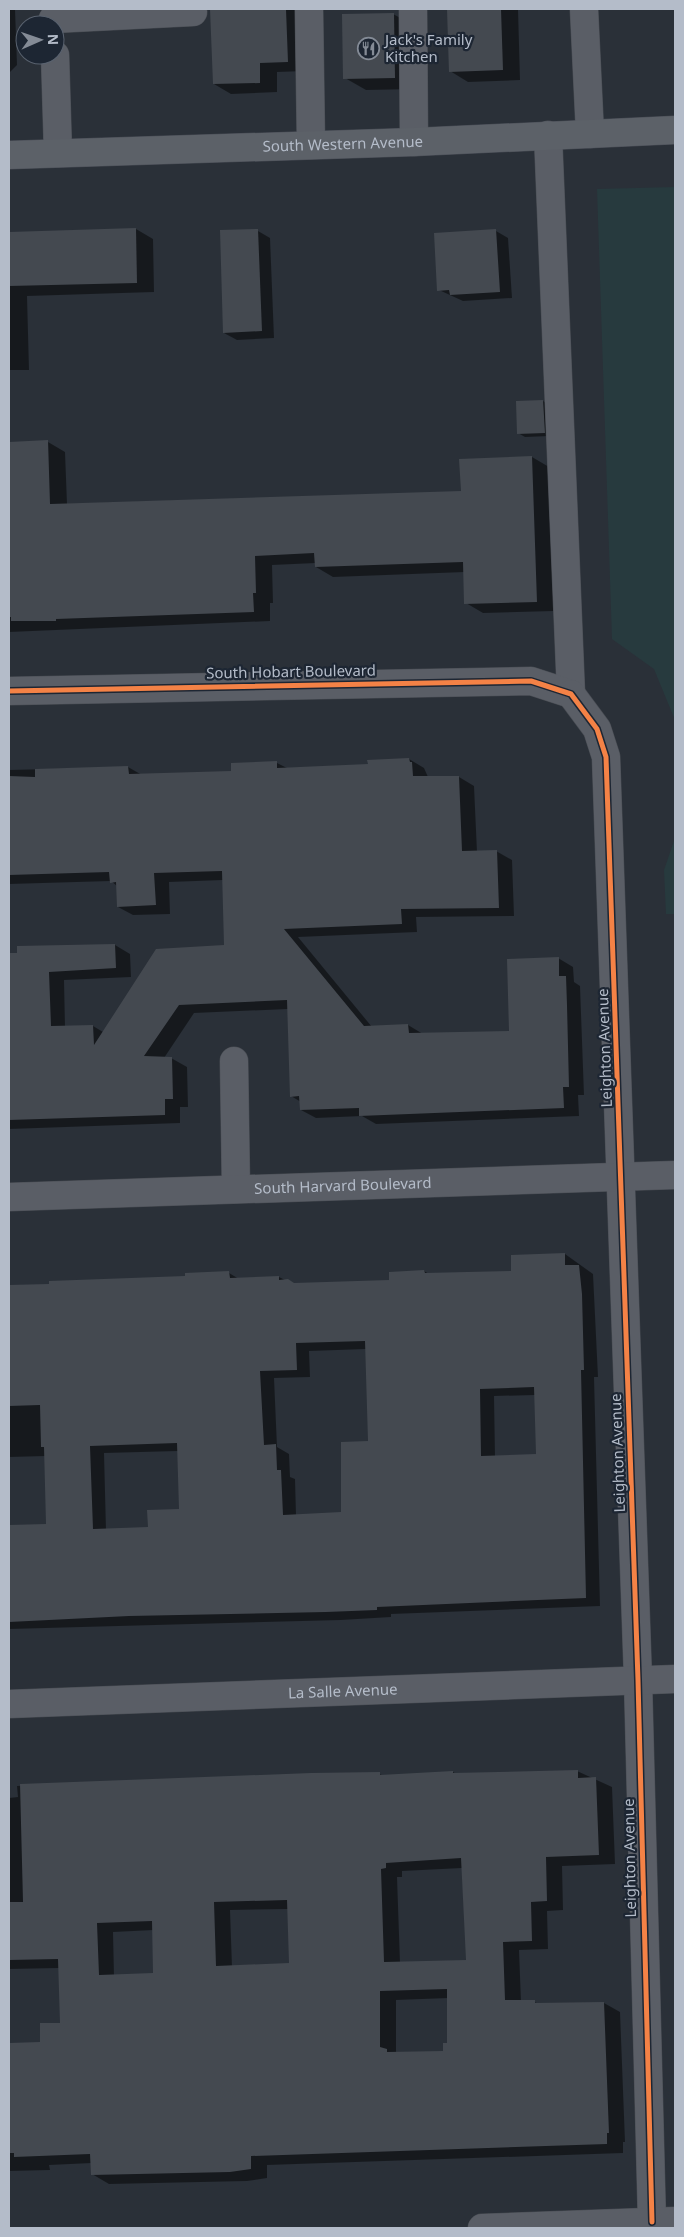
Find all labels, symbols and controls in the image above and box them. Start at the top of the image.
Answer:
north arrow [15,15,65,65]
place label: Jack's Family Kitchen [383,29,473,66]
text: N [44,34,63,46]
restaurant icon: Jack's Family Kitchen [357,37,381,61]
street label: South Western Avenue [262,131,423,156]
street label: South Hobart Boulevard [206,660,376,682]
street label: Leighton Avenue [592,988,616,1108]
street label: South Harvard Boulevard [254,1172,432,1198]
street label: Leighton Avenue [605,1393,629,1513]
street label: La Salle Avenue [288,1678,398,1703]
street label: Leighton Avenue [618,1798,640,1918]

